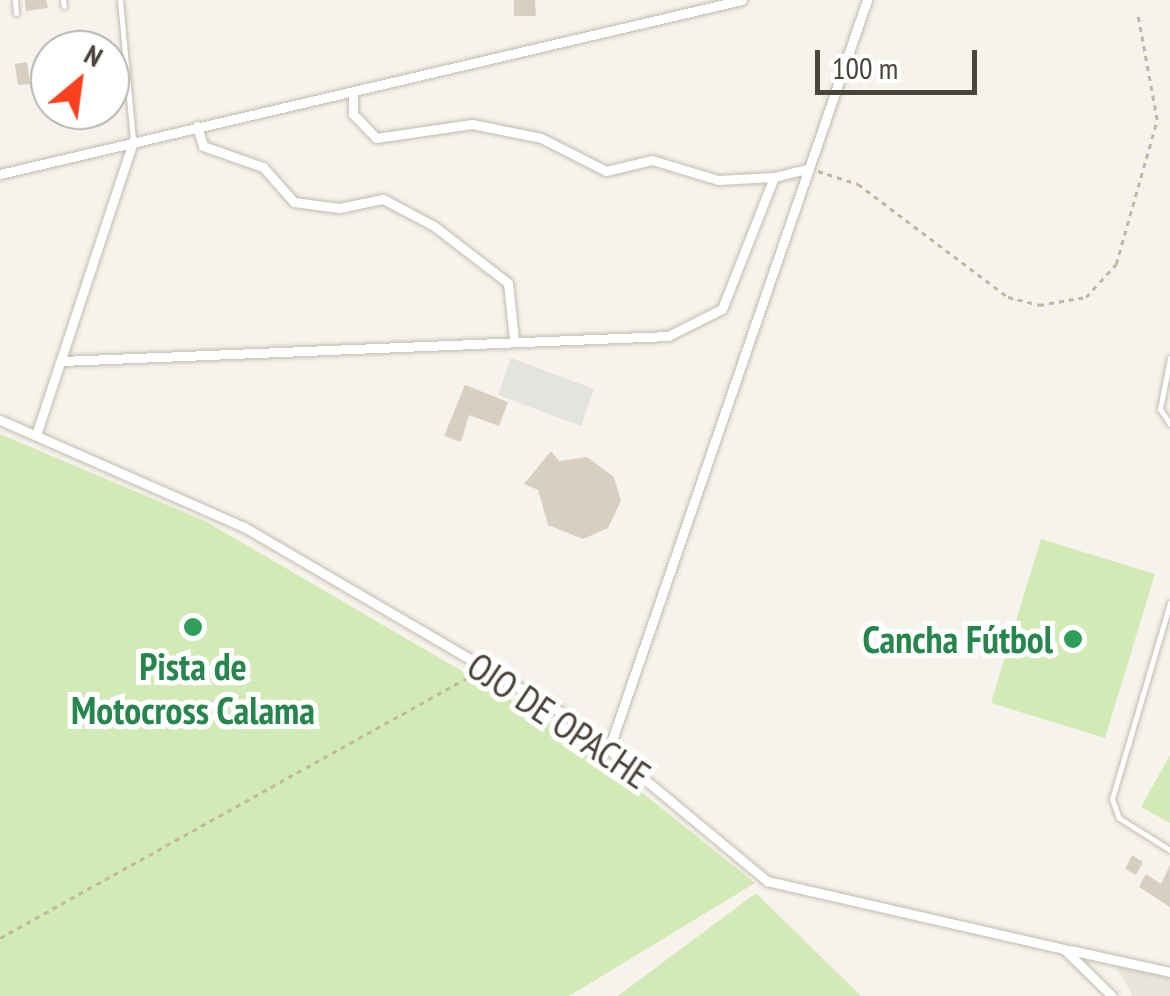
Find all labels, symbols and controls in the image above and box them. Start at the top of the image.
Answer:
north arrow [30,30,130,130]
scale bar [820,30,982,92]
text: N [78,35,109,75]
text: 100 m [832,48,898,87]
marker: Pista de Motocross Calama [182,616,204,638]
place label: Cancha Fútbol [862,616,1053,662]
marker: Cancha Fútbol [1062,628,1084,650]
street label: OJO DE OPACHE [459,642,659,798]
place label: Pista de Motocross Calama [71,643,315,732]

